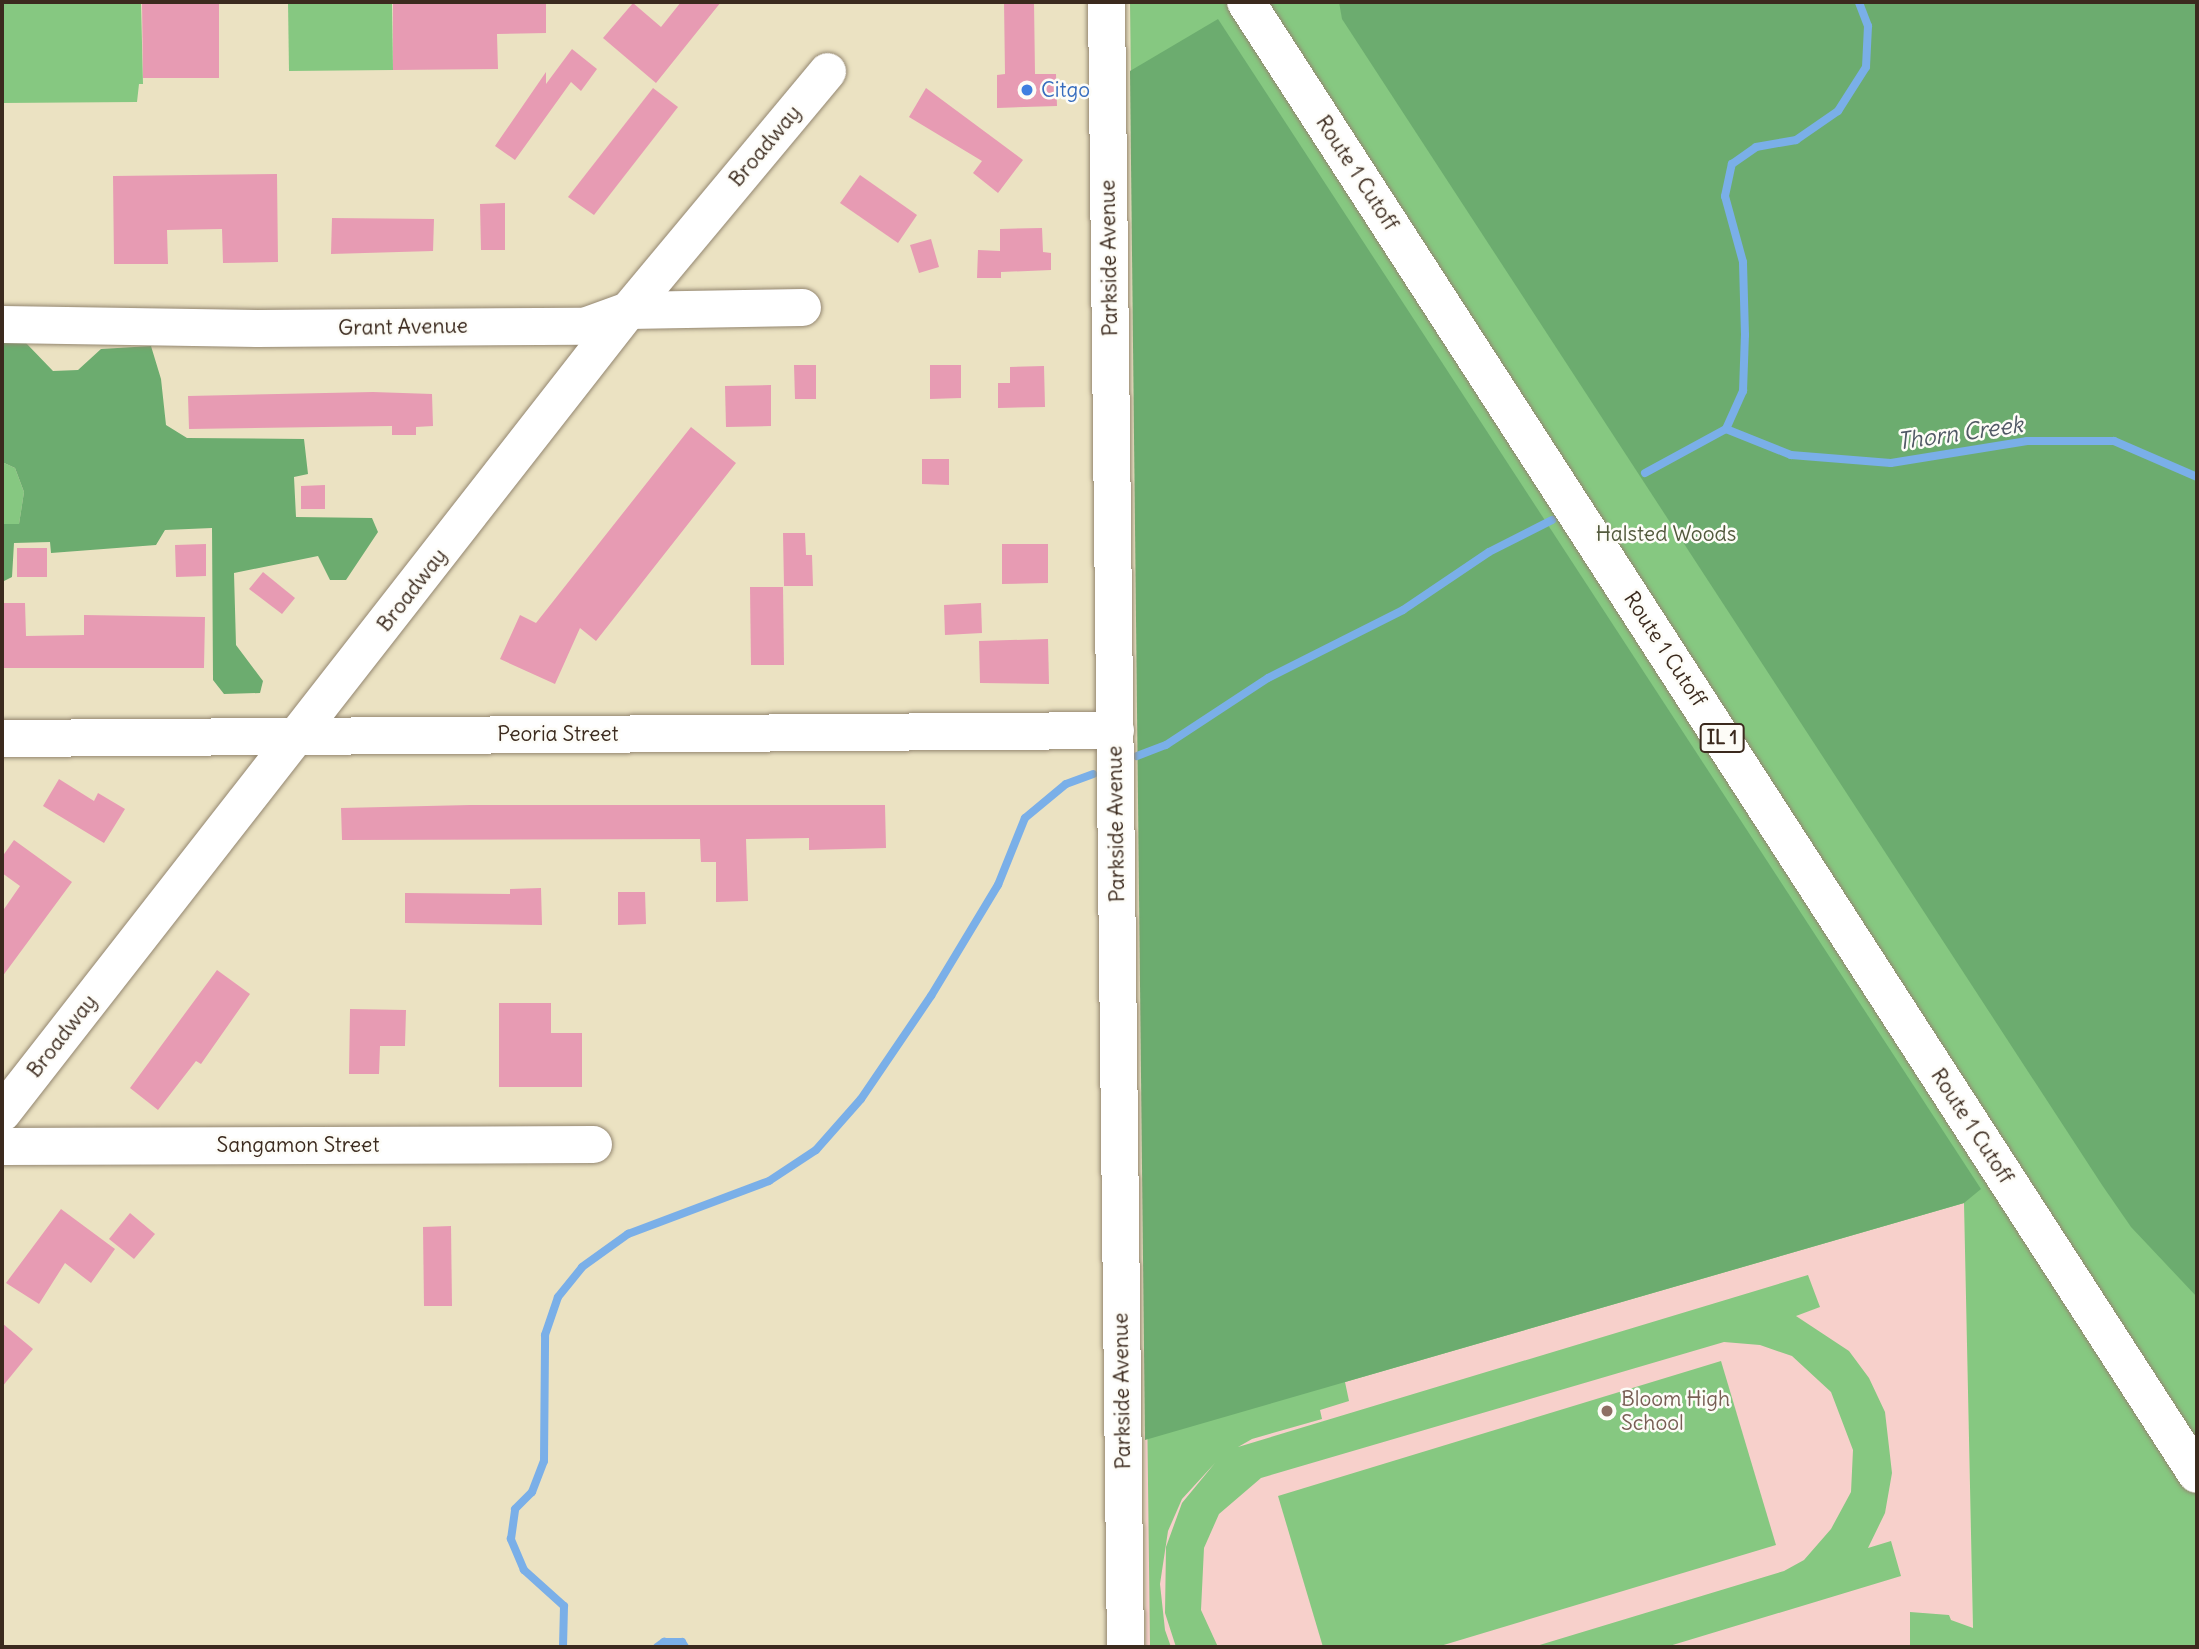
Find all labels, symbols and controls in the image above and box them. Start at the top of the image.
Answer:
place label: Citgo [1041,77,1090,103]
marker: Citgo [1019,82,1035,98]
street label: Broadway [724,100,806,192]
street label: Route 1 Cutoff [1310,111,1404,235]
street label: Parkside Avenue [1095,179,1123,337]
street label: Grant Avenue [338,313,468,341]
water label: Thorn Creek [1895,411,2025,455]
park label: Halsted Woods [1596,521,1736,547]
street label: Broadway [372,543,452,637]
street label: Route 1 Cutoff [1618,587,1712,711]
street label: Peoria Street [497,721,619,747]
road number: IL 1 [1699,722,1745,754]
street label: Parkside Avenue [1102,745,1130,903]
street label: Broadway [22,989,102,1083]
street label: Route 1 Cutoff [1925,1064,2019,1188]
street label: Sangamon Street [217,1132,379,1158]
street label: Parkside Avenue [1108,1312,1136,1470]
place label: Bloom High School [1621,1386,1730,1436]
marker: Bloom High School [1599,1403,1615,1419]

